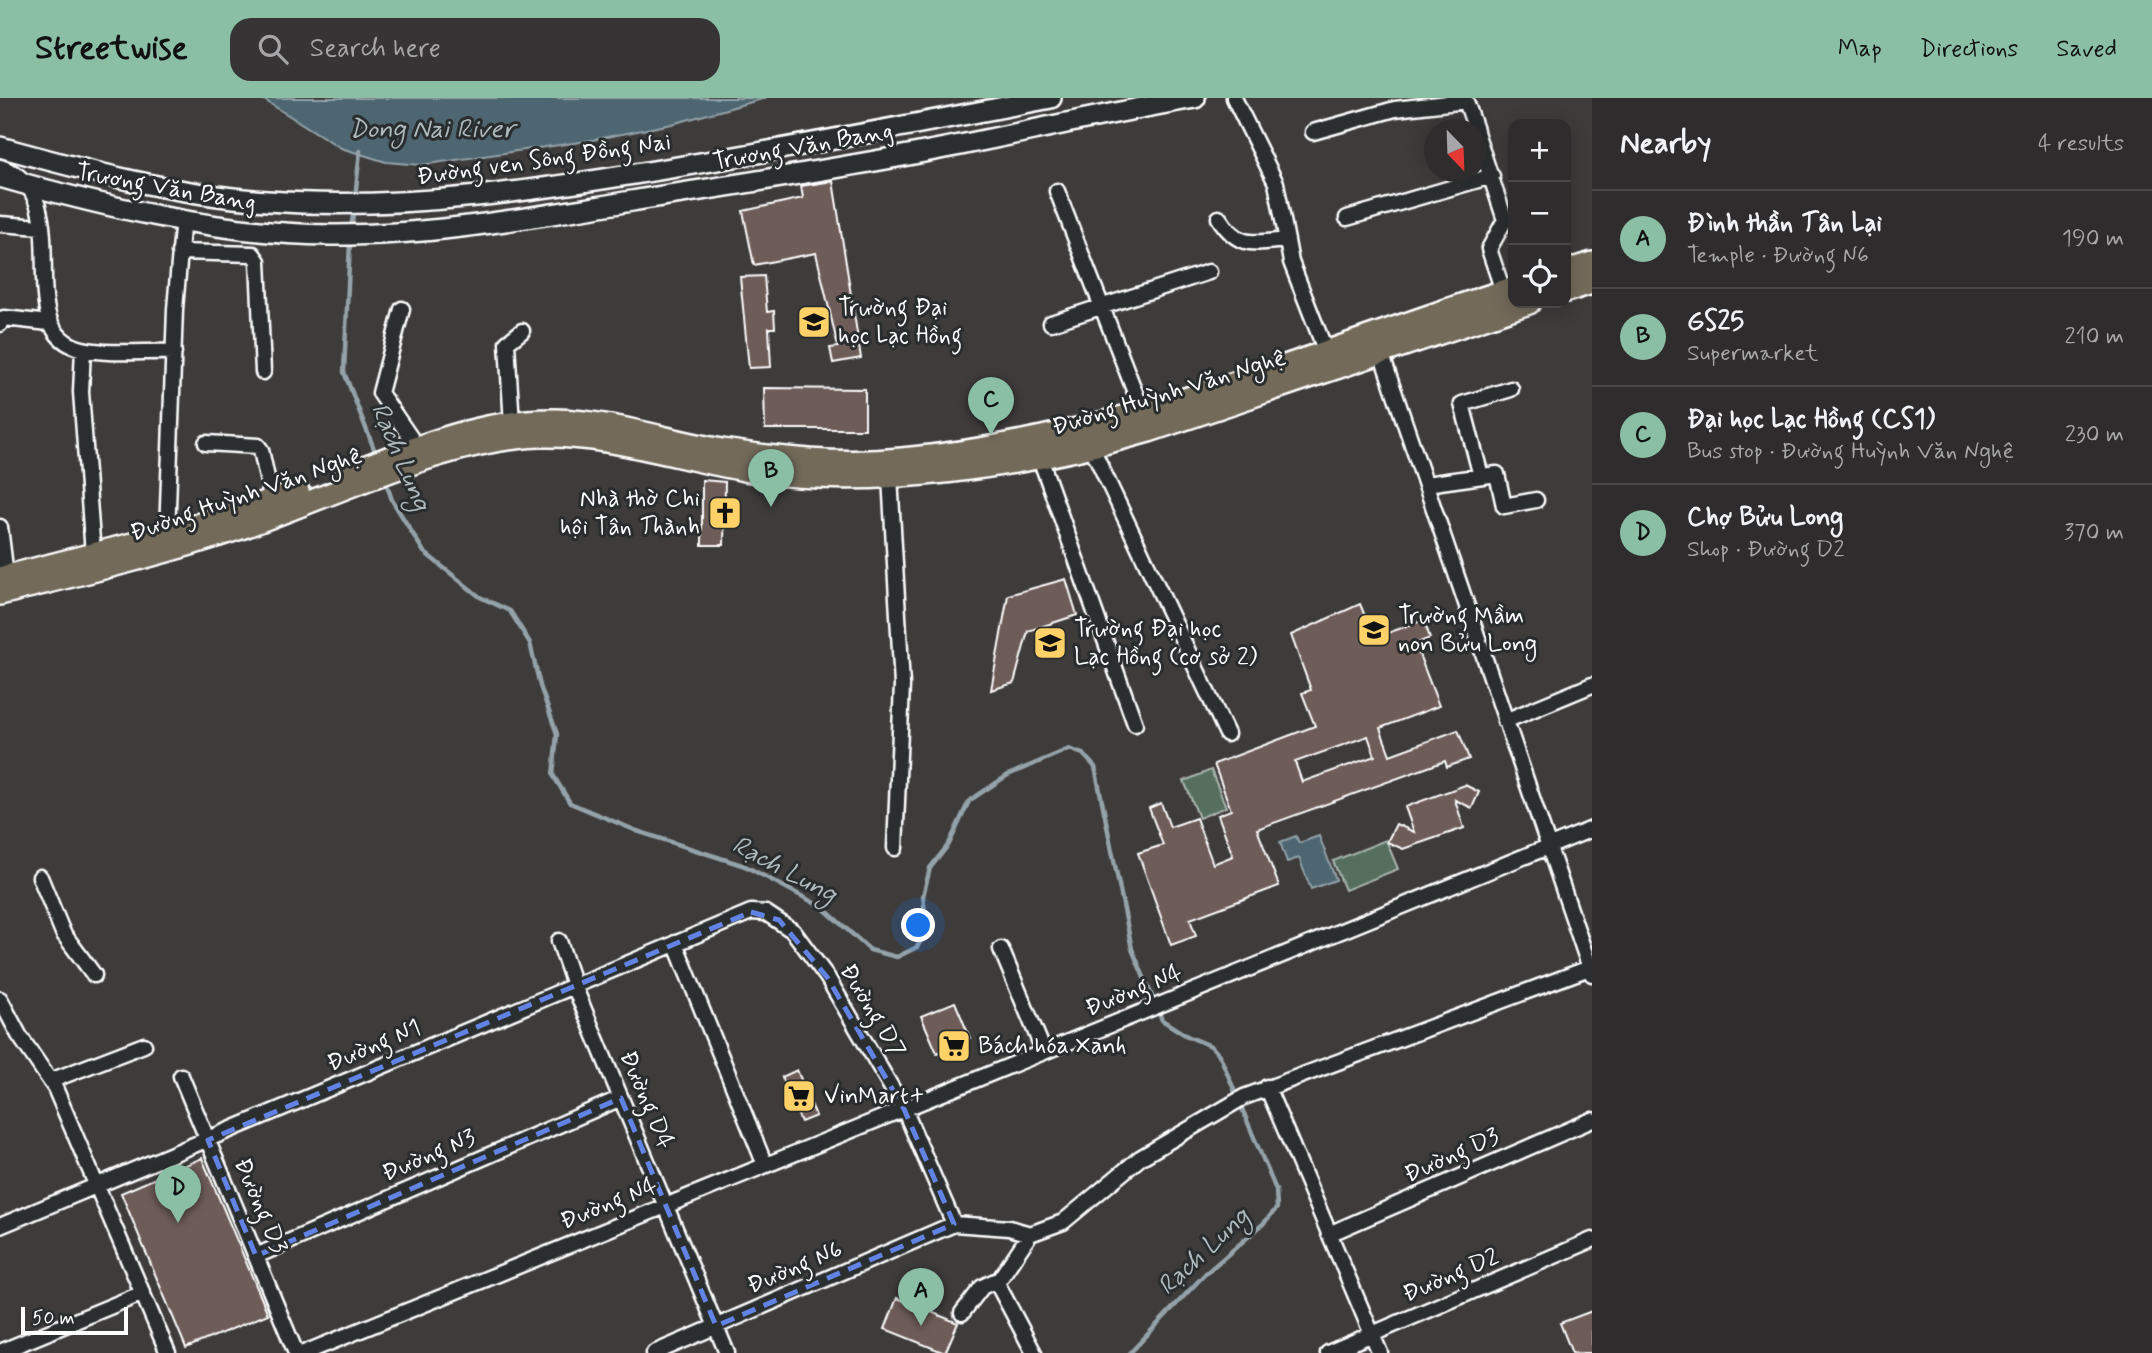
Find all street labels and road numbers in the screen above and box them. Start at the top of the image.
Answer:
street label: Trương Văn Bang [711,116,896,181]
street label: Đường ven Sông Đồng Nai [415,127,673,196]
street label: Trương Văn Bang [73,157,258,222]
street label: Đường Huỳnh Văn Nghệ [1048,343,1291,446]
street label: Đường Huỳnh Văn Nghệ [126,441,367,552]
street label: Đường N4 [1081,957,1188,1027]
street label: Đường D7 [829,958,912,1065]
street label: Đường N1 [322,1012,427,1082]
street label: Đường D4 [609,1046,681,1155]
street label: Đường D3 [1400,1121,1506,1193]
street label: Đường N3 [377,1122,482,1192]
street label: Đường D3 [223,1153,294,1260]
street label: Đường N4 [556,1170,663,1240]
street label: Đường N6 [743,1234,848,1305]
street label: Đường D2 [1398,1242,1505,1313]

